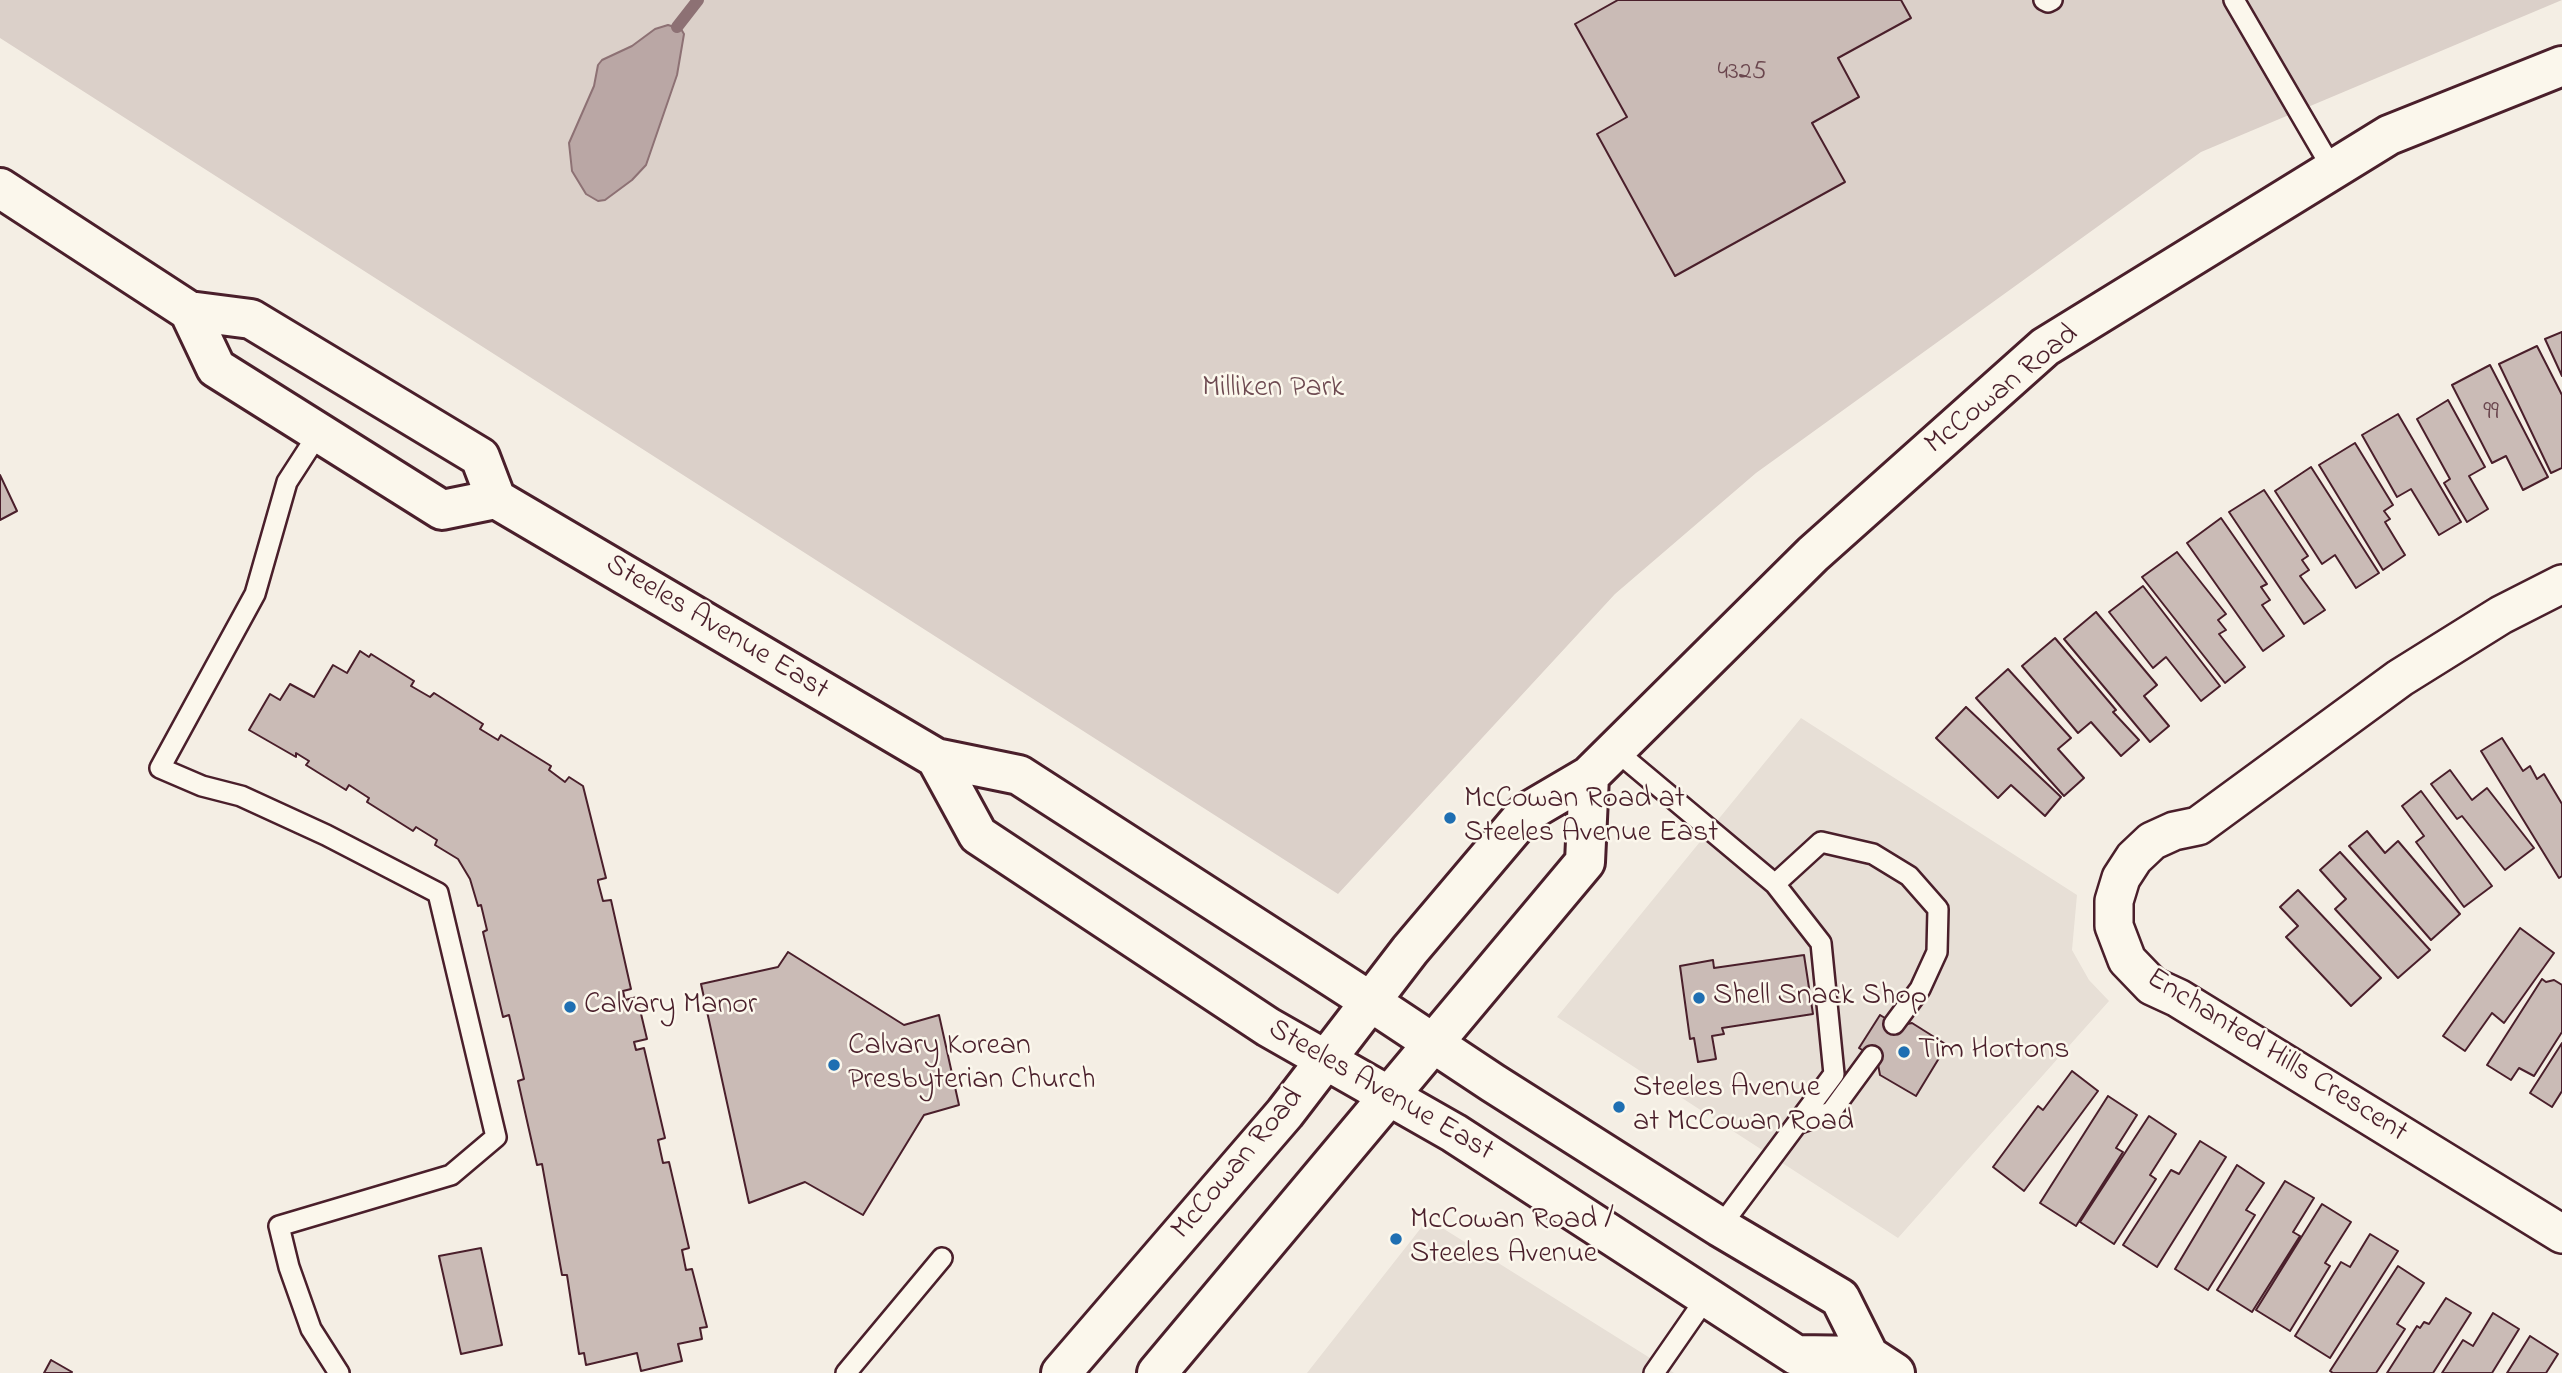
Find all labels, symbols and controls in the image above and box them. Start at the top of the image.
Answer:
house number: 4325 [1717,58,1767,90]
street label: McCowan Road [1919,318,2087,464]
park label: Milliken Park [1202,372,1344,408]
house number: 99 [2483,398,2499,430]
street label: Steeles Avenue East [598,548,834,710]
place label: McCowan Road at Steeles Avenue East [1464,783,1718,854]
marker: McCowan Road at Steeles Avenue East [1442,810,1458,826]
street label: Enchanted Hills Crescent [2139,962,2413,1152]
place label: Shell Snack Shop [1713,980,1927,1016]
place label: Calvary Manor [584,989,757,1025]
marker: Shell Snack Shop [1691,990,1707,1006]
marker: Calvary Manor [562,999,578,1015]
street label: Steeles Avenue East [1261,1013,1499,1171]
place label: Calvary Korean Presbyterian Church [848,1030,1095,1100]
place label: Tim Hortons [1918,1034,2069,1070]
marker: Tim Hortons [1896,1044,1912,1060]
marker: Calvary Korean Presbyterian Church [826,1057,842,1073]
place label: Steeles Avenue at McCowan Road [1633,1072,1854,1142]
street label: McCowan Road [1165,1082,1313,1248]
marker: Steeles Avenue at McCowan Road [1611,1099,1627,1115]
place label: McCowan Road / Steeles Avenue [1410,1204,1614,1274]
marker: McCowan Road / Steeles Avenue [1388,1231,1404,1247]

